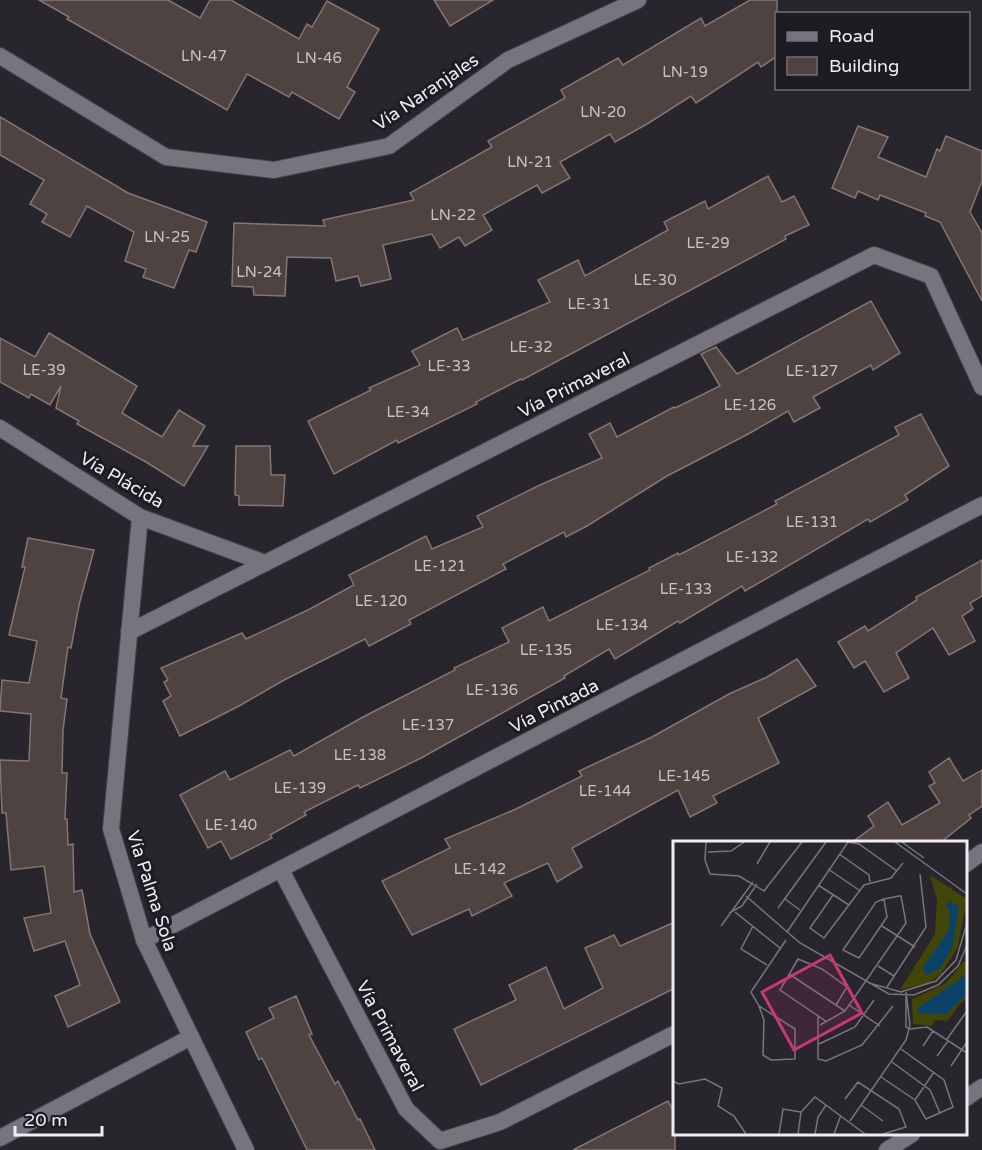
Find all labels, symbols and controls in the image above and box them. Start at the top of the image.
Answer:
legend [775,12,970,90]
text: Road [829,25,874,47]
house number: LN-47 [181,47,227,65]
house number: LN-46 [296,49,342,67]
street label: Vía Naranjales [369,49,483,135]
text: Building [829,55,899,77]
house number: LN-19 [662,63,708,81]
house number: LN-20 [580,103,626,121]
house number: LN-21 [507,153,553,171]
house number: LN-22 [430,206,476,224]
house number: LN-25 [144,228,190,246]
house number: LE-29 [686,234,730,252]
house number: LN-24 [236,263,282,281]
house number: LE-30 [633,271,677,289]
house number: LE-31 [567,295,611,313]
house number: LE-32 [509,338,553,356]
street label: Vía Primaveral [514,347,634,423]
house number: LE-33 [427,357,471,375]
house number: LE-39 [22,361,66,379]
house number: LE-127 [786,362,838,380]
house number: LE-126 [724,396,776,414]
house number: LE-34 [386,403,430,421]
street label: Vía Plácida [76,447,168,513]
house number: LE-131 [786,513,838,531]
house number: LE-132 [726,548,778,566]
house number: LE-121 [414,557,466,575]
house number: LE-133 [660,580,712,598]
house number: LE-120 [355,592,407,610]
house number: LE-134 [596,616,648,634]
house number: LE-135 [520,641,572,659]
street label: Vía Pintada [506,674,602,738]
house number: LE-136 [466,681,518,699]
house number: LE-137 [402,716,454,734]
house number: LE-138 [334,746,386,764]
house number: LE-145 [658,767,710,785]
house number: LE-139 [274,779,326,797]
house number: LE-144 [579,782,631,800]
house number: LE-140 [205,816,257,834]
street label: Vía Palma Sola [122,828,182,954]
inset map [673,841,967,1135]
house number: LE-142 [454,860,506,878]
street label: Vía Primaveral [352,977,428,1095]
scale bar [15,1099,102,1137]
text: 20 m [24,1109,68,1131]

